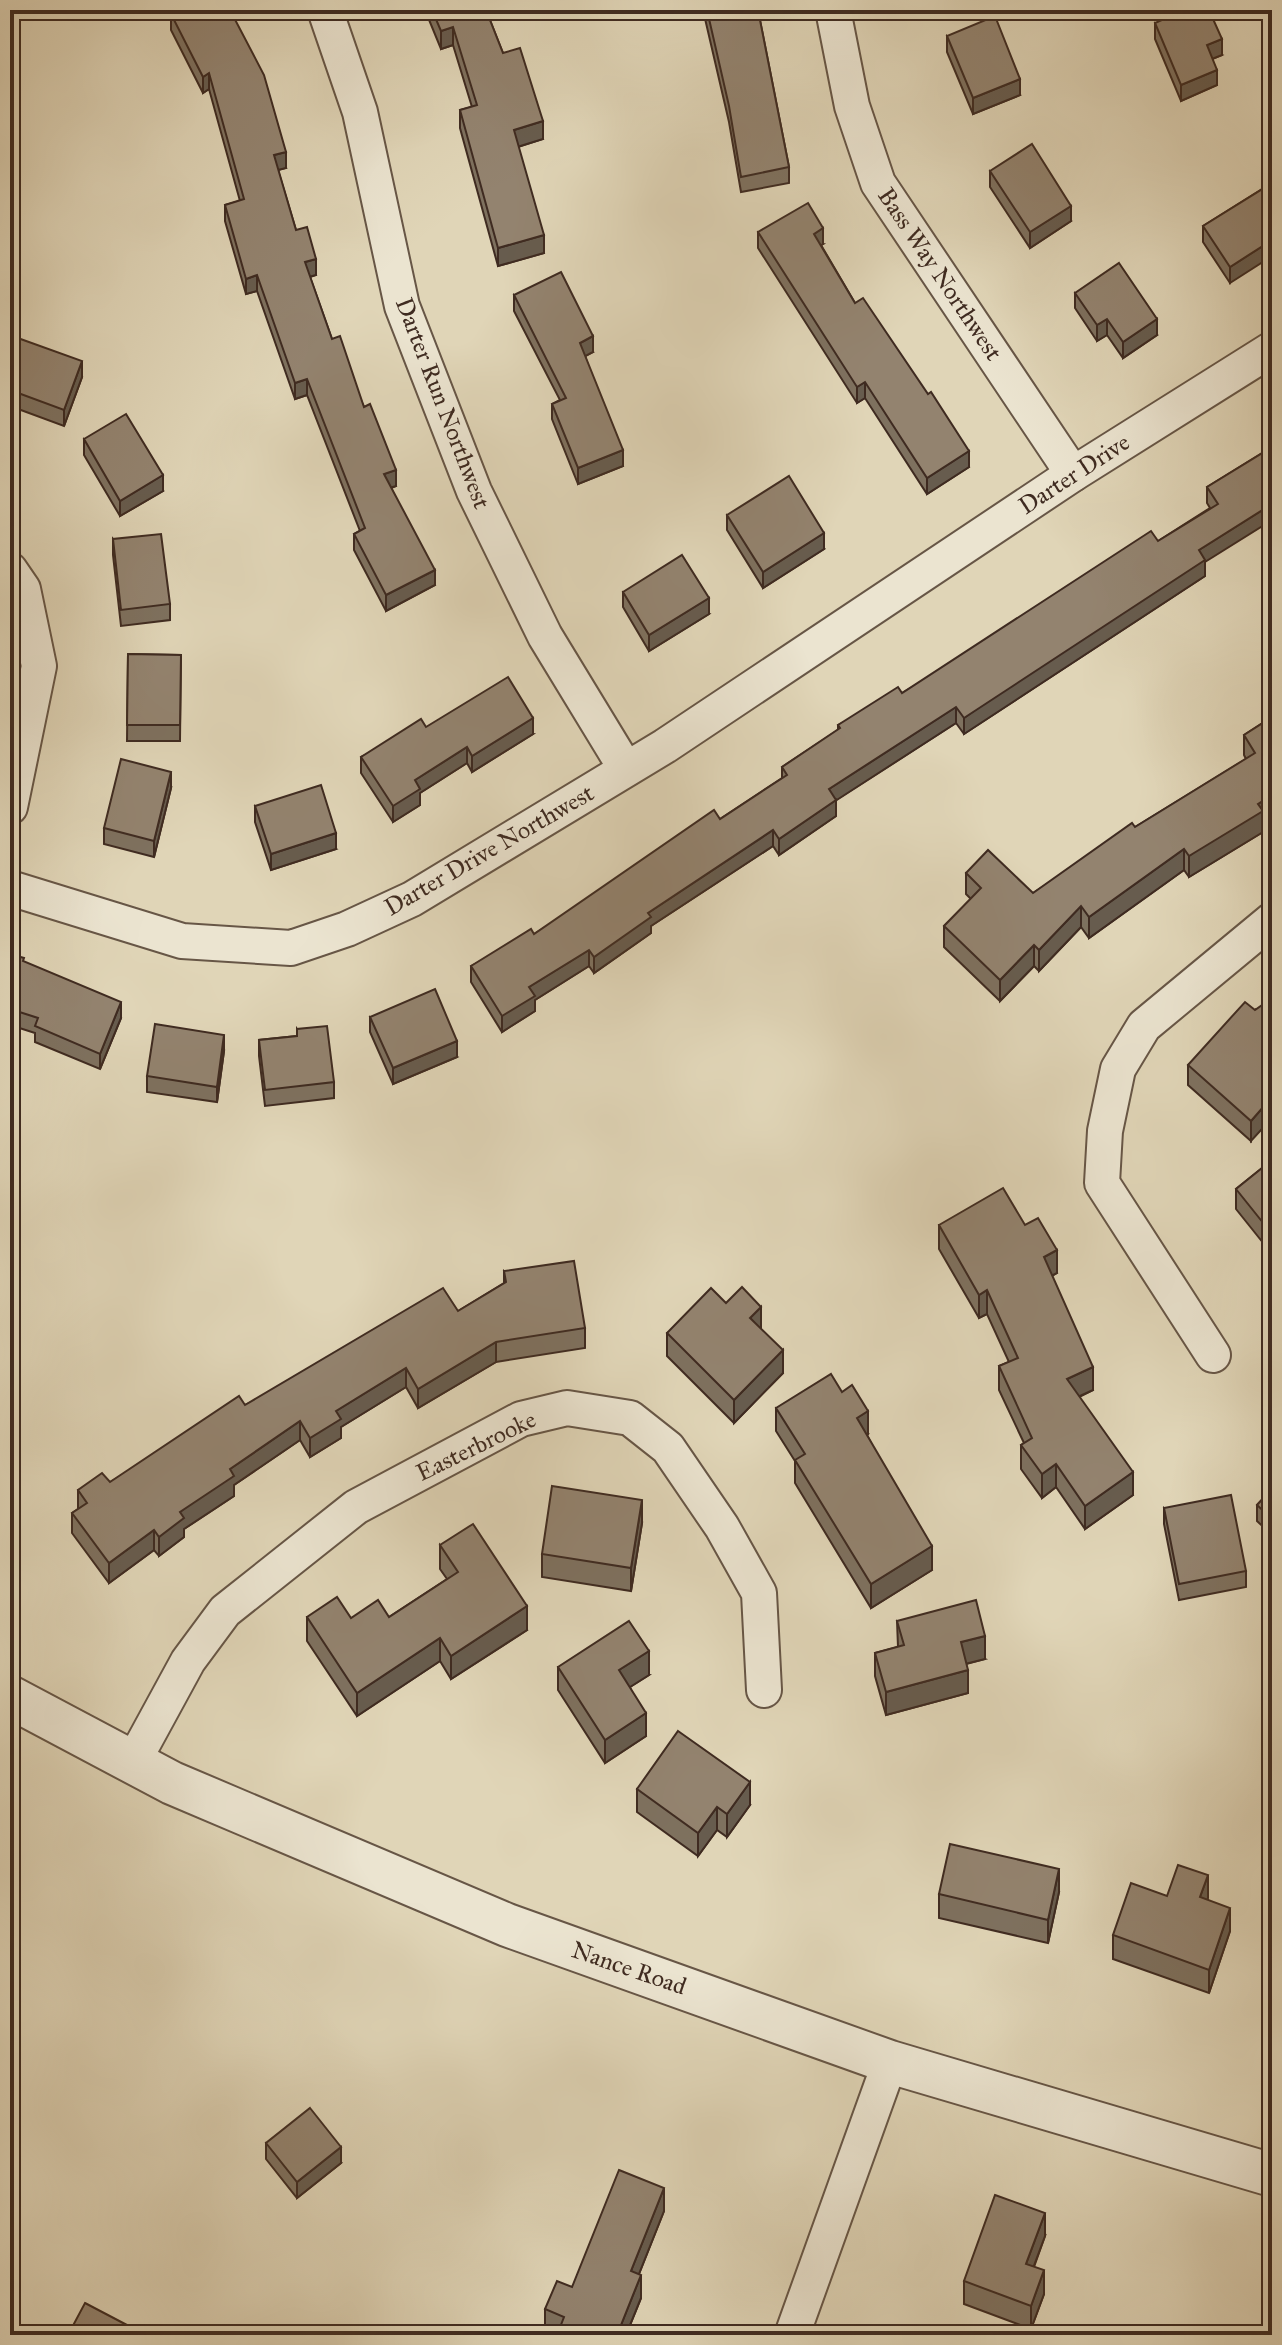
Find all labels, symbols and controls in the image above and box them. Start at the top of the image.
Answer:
street label: Bass Way Northwest [871,182,1009,367]
street label: Darter Run Northwest [389,293,497,513]
street label: Darter Drive [1013,427,1135,521]
street label: Darter Drive Northwest [379,778,599,922]
street label: Easterbrooke [411,1404,541,1488]
street label: Nance Road [568,1934,690,2002]

